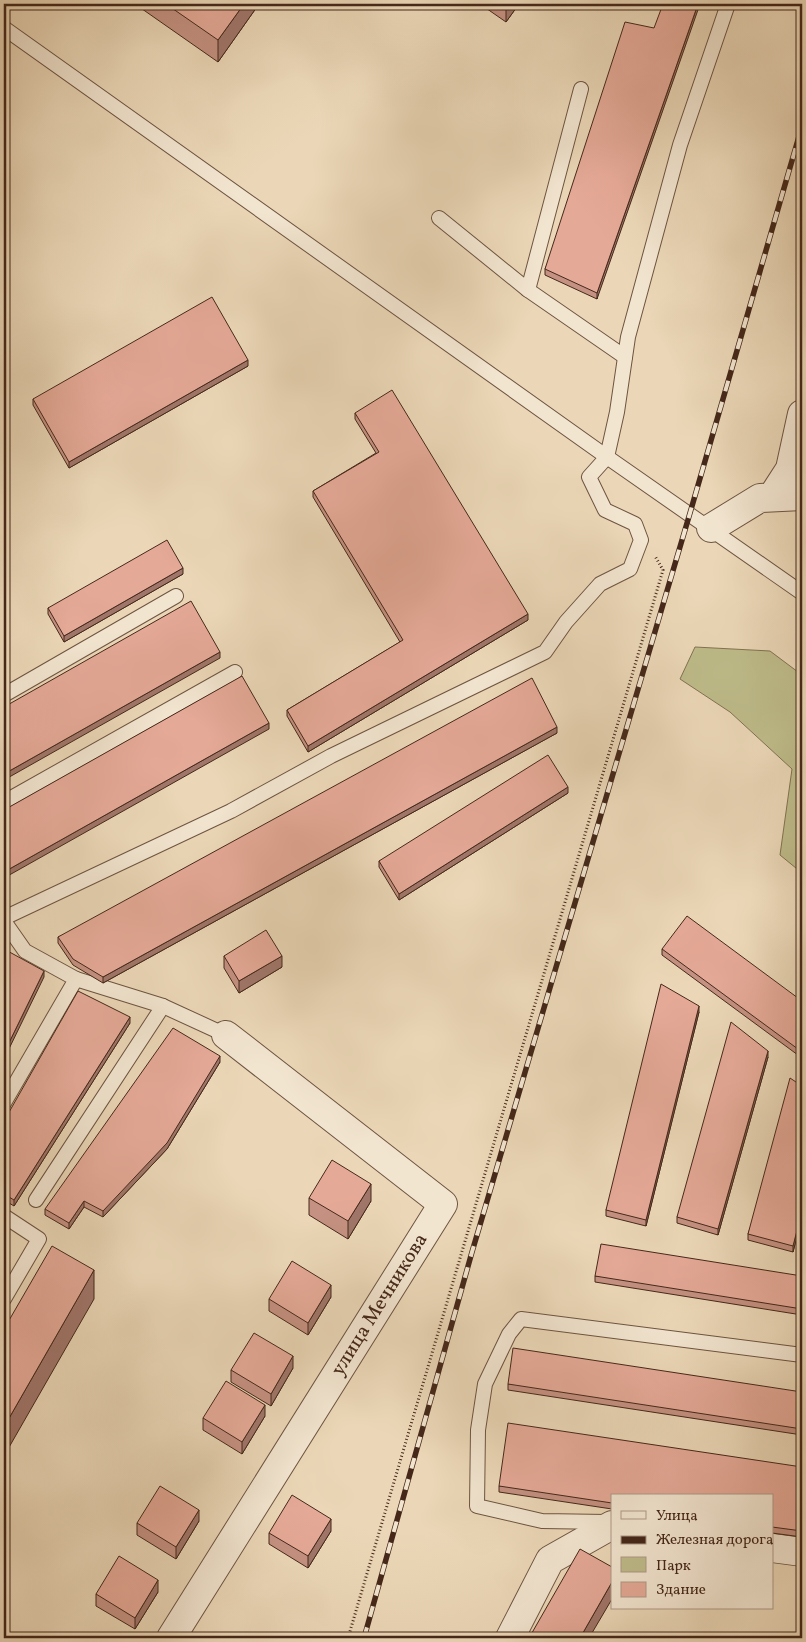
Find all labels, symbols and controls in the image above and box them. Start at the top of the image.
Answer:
street label: улица Мечникова [325,1228,435,1382]
legend [611,1494,774,1610]
text: Улица [656,1506,698,1527]
text: Железная дорога [656,1530,773,1551]
text: Парк [656,1556,691,1577]
text: Здание [656,1580,706,1601]

